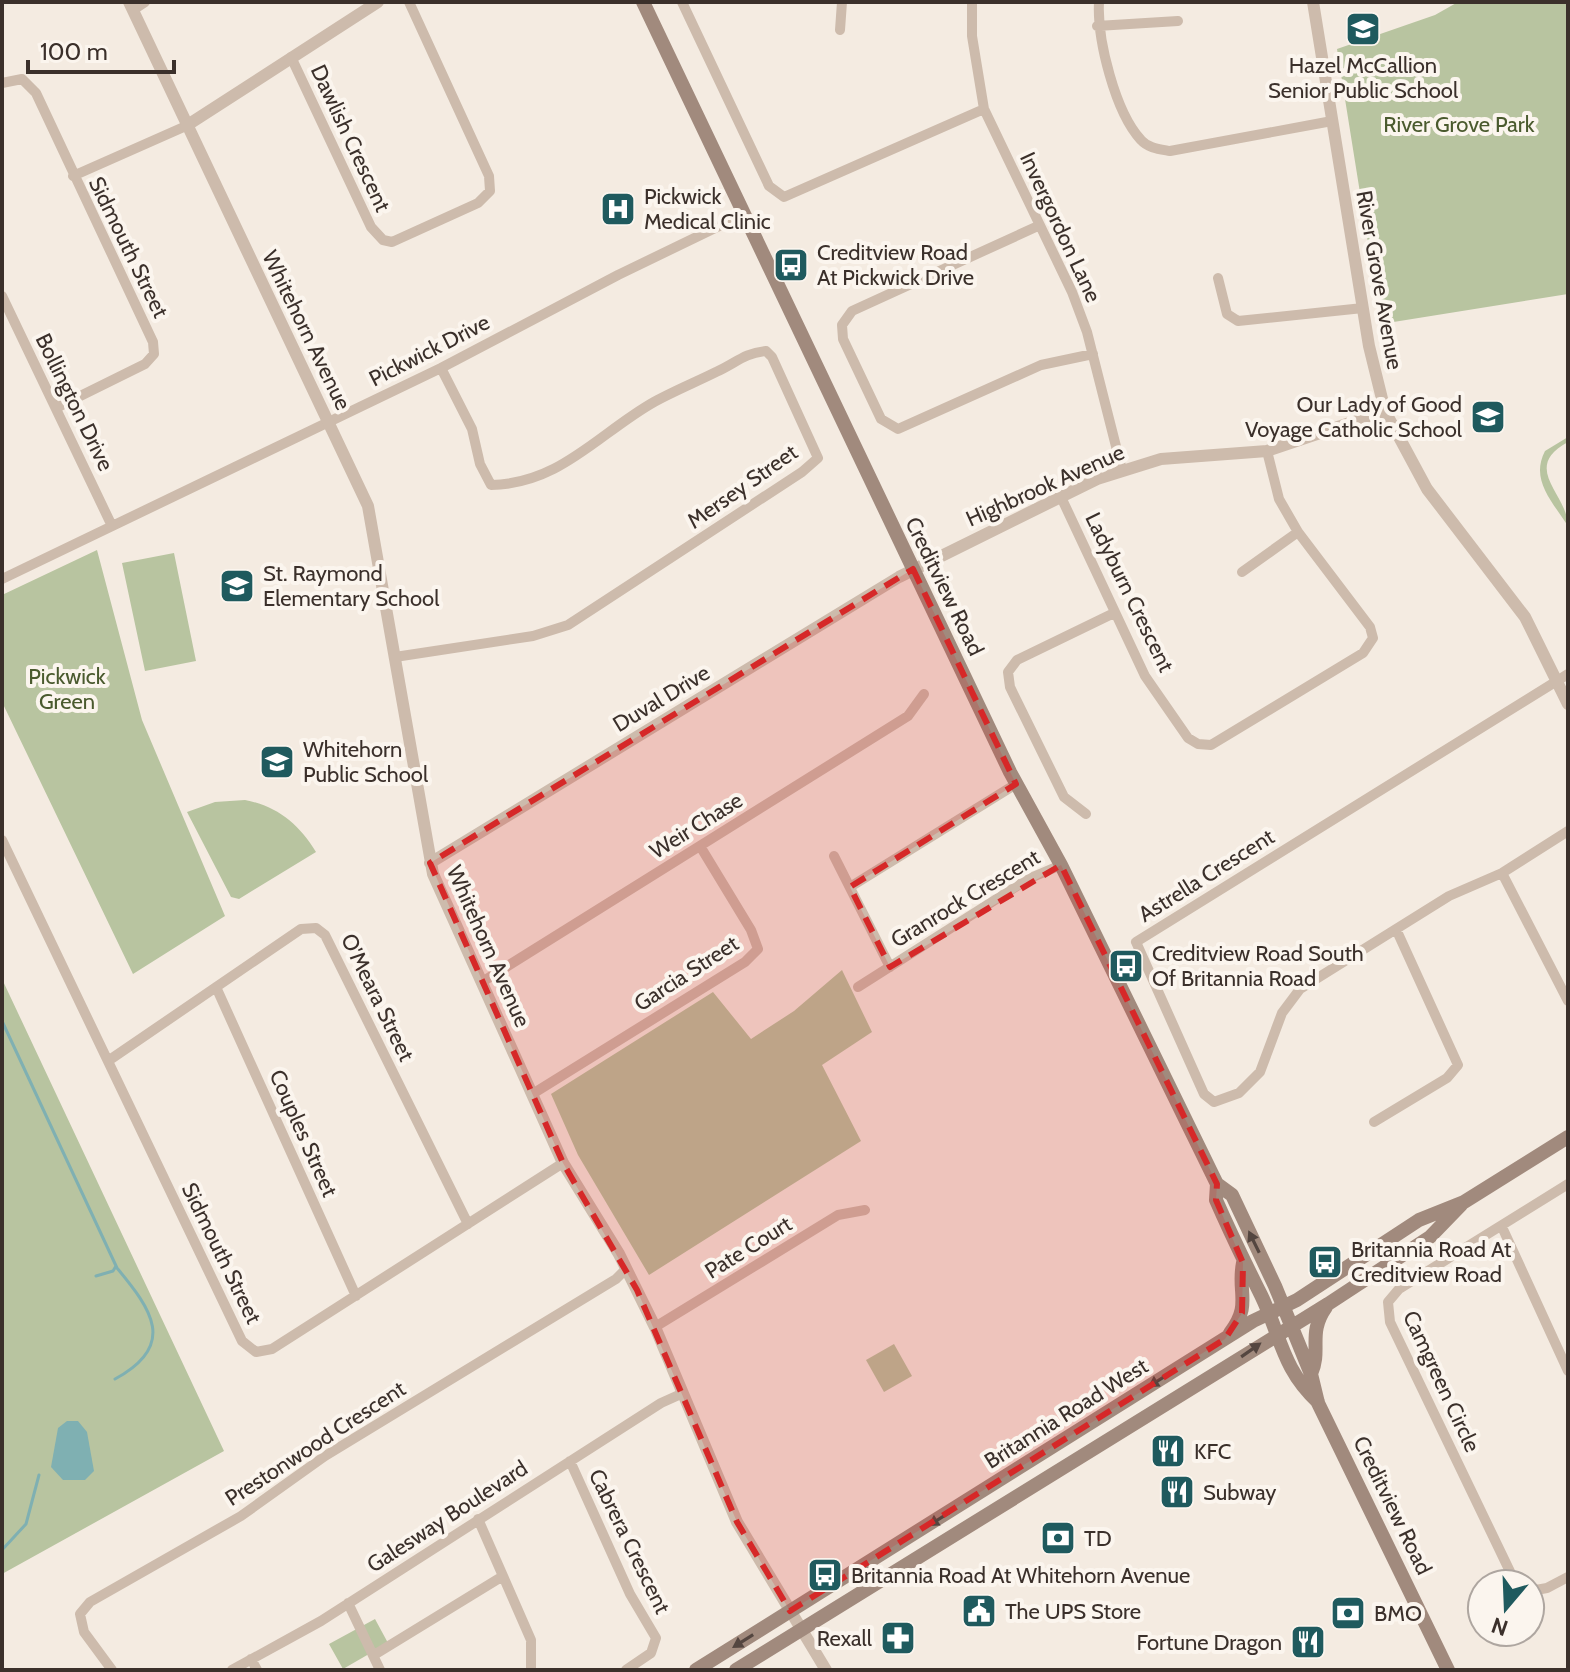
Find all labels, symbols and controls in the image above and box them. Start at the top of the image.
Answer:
school or university icon: Hazel McCallion Senior Public School [1344,10,1382,48]
scale bar [28,24,174,74]
text: 100 m [40,37,108,66]
place label: Hazel McCallion Senior Public School [1268,52,1459,104]
street label: Dawlish Crescent [305,60,397,216]
park label: River Grove Park [1383,111,1535,138]
street label: Invergordon Lane [1014,148,1107,307]
street label: Sidmouth Street [83,172,175,323]
place label: Pickwick Medical Clinic [644,183,771,235]
street label: River Grove Avenue [1350,188,1409,372]
hospital icon: Pickwick Medical Clinic [599,190,637,228]
place label: Creditview Road At Pickwick Drive [817,239,974,291]
street label: Whitehorn Avenue [256,246,357,414]
bus stop icon: Creditview Road At Pickwick Drive [772,246,810,284]
street label: Pickwick Drive [364,309,494,392]
street label: Bollington Drive [30,329,119,475]
place label: Our Lady of Good Voyage Catholic School [1245,391,1463,443]
school or university icon: Our Lady of Good Voyage Catholic School [1469,398,1507,436]
street label: Mersey Street [682,438,803,534]
street label: Highbrook Avenue [962,438,1129,532]
street label: Ladyburn Crescent [1079,508,1180,677]
street label: Creditview Road [899,512,990,660]
place label: St. Raymond Elementary School [263,560,440,612]
school or university icon: St. Raymond Elementary School [218,567,256,605]
street label: Duval Drive [608,659,715,738]
park label: Pickwick Green [28,663,106,715]
place label: Whitehorn Public School [303,736,429,788]
school or university icon: Whitehorn Public School [258,743,296,781]
street label: Weir Chase [645,786,748,864]
street label: Astrella Crescent [1133,823,1280,928]
street label: Granrock Crescent [886,843,1045,954]
street label: Whitehorn Avenue [441,861,536,1031]
street label: O'Meara Street [335,929,420,1066]
street label: Garcia Street [629,929,744,1017]
place label: Creditview Road South Of Britannia Road [1152,940,1364,992]
bus stop icon: Creditview Road South Of Britannia Road [1107,947,1145,985]
street label: Couples Street [264,1066,344,1201]
street label: Sidmouth Street [176,1178,268,1329]
street label: Pate Court [700,1210,797,1285]
one-way arrow [1247,1231,1261,1254]
place label: Britannia Road At Creditview Road [1351,1236,1512,1288]
bus stop icon: Britannia Road At Creditview Road [1306,1243,1344,1281]
street label: Camgreen Circle [1397,1306,1486,1456]
one-way arrow [1241,1343,1262,1358]
street label: Britannia Road West [979,1352,1154,1475]
one-way arrow [1148,1373,1170,1387]
street label: Prestonwood Crescent [220,1375,411,1512]
street label: Creditview Road [1347,1431,1438,1579]
restaurant icon: KFC [1149,1432,1187,1470]
place label: KFC [1194,1438,1231,1465]
street label: Galesway Boulevard [362,1454,533,1578]
street label: Cabrera Crescent [583,1464,676,1618]
restaurant icon: Subway [1158,1473,1196,1511]
place label: Subway [1203,1479,1276,1506]
one-way arrow [928,1511,950,1525]
bank icon: TD [1039,1519,1077,1557]
place label: TD [1084,1525,1112,1552]
bus stop icon: Britannia Road At Whitehorn Avenue [806,1556,844,1594]
place label: Britannia Road At Whitehorn Avenue [851,1562,1190,1589]
north arrow [1466,1568,1546,1648]
public building icon: The UPS Store [960,1592,998,1630]
bank icon: BMO [1329,1594,1367,1632]
place label: The UPS Store [1005,1598,1141,1625]
place label: BMO [1374,1600,1422,1627]
text: N [1488,1611,1511,1642]
pharmacy icon: Rexall [879,1619,917,1657]
restaurant icon: Fortune Dragon [1289,1623,1327,1661]
place label: Rexall [817,1625,873,1652]
place label: Fortune Dragon [1136,1629,1282,1656]
one-way arrow [732,1633,754,1647]

